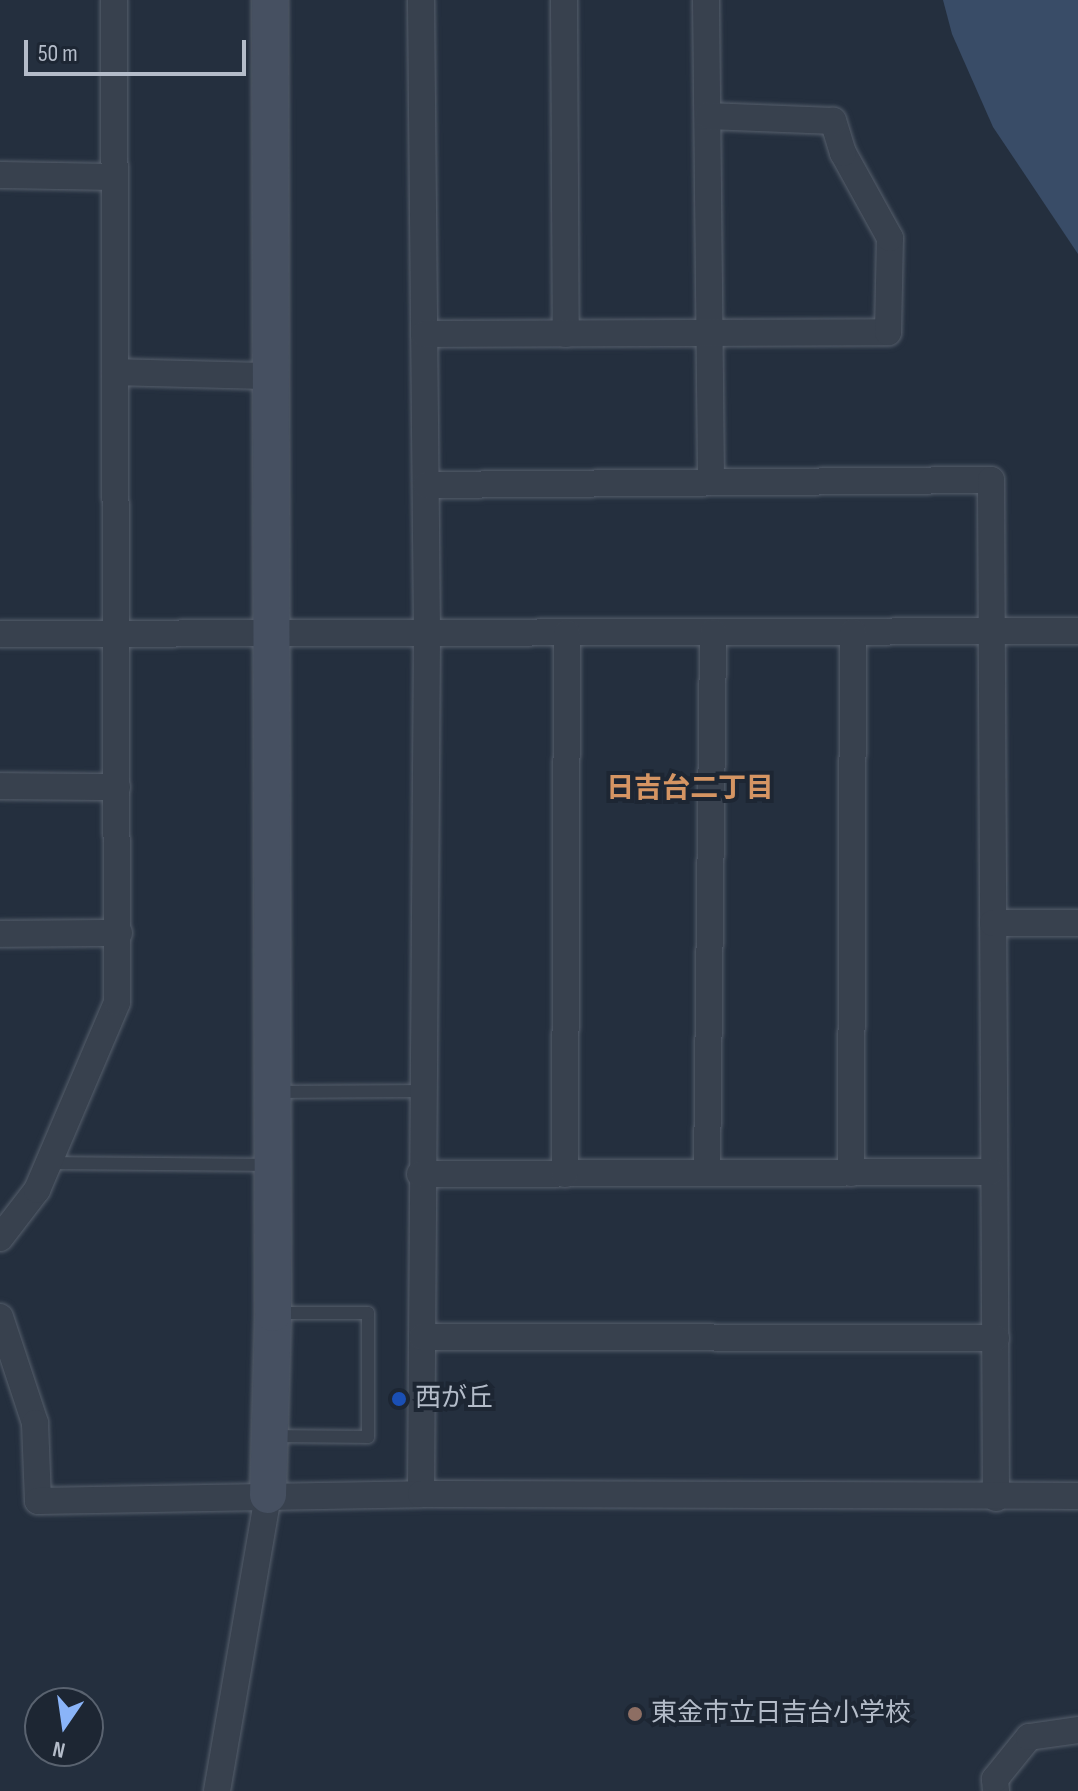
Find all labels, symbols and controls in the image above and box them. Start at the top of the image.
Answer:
scale bar [28,24,250,74]
text: 50 m [38,39,78,68]
district label: 日吉台二丁目 [606,772,774,806]
place label: 西が丘 [415,1383,493,1415]
marker: 西が丘 [390,1390,408,1408]
north arrow [24,1687,104,1767]
place label: 東金市立日吉台小学校 [651,1698,911,1730]
marker: 東金市立日吉台小学校 [626,1705,644,1723]
text: N [50,1734,68,1763]

